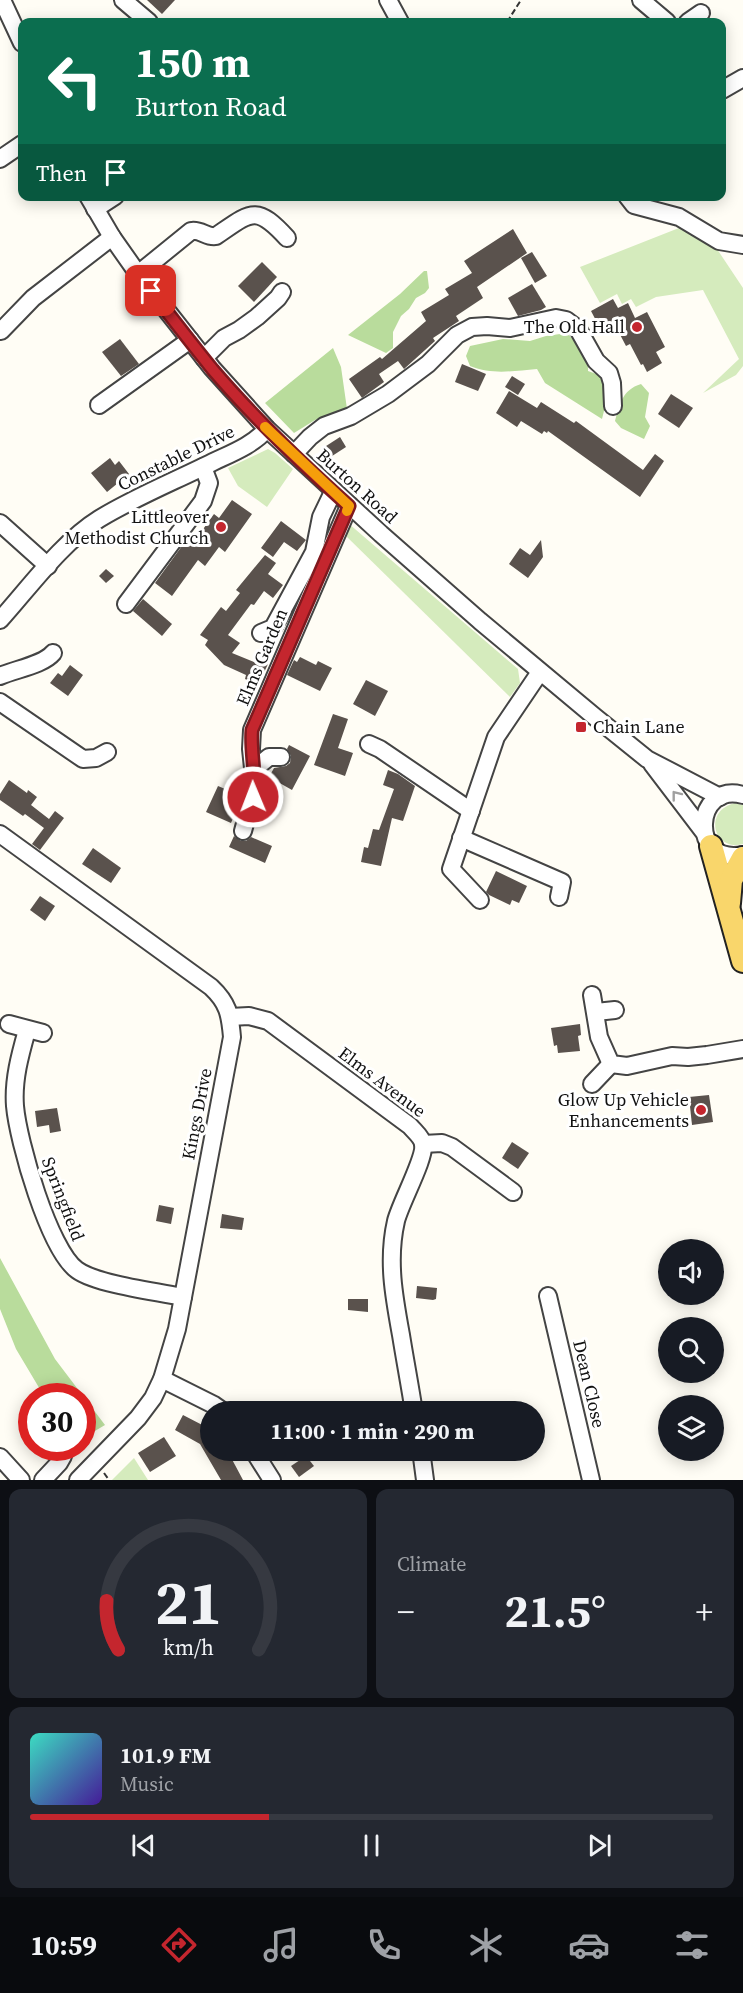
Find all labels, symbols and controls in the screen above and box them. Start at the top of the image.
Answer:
text: 150 m [135,33,250,91]
icon: left [36,42,114,120]
text: Burton Road [135,88,287,125]
icon: arrive [99,156,132,189]
text: Then [36,158,87,188]
pin [125,265,176,316]
icon: arrive [134,274,167,307]
place label: The Old Hall [524,314,625,339]
marker: The Old Hall [630,320,644,334]
street label: Constable Drive [113,418,238,497]
street label: Burton Road [311,443,403,529]
place label: Littleover Methodist Church [65,504,209,550]
marker: Littleover Methodist Church [214,520,228,534]
street label: Elms Garden [230,604,293,709]
place label: Chain Lane [593,714,685,739]
marker: Chain Lane [574,720,588,734]
position arrow [221,765,285,829]
one-way arrow [672,791,683,802]
street label: Elms Avenue [333,1040,431,1123]
street label: Kings Drive [175,1066,218,1162]
place label: Glow Up Vehicle Enhancements [558,1087,689,1133]
marker: Glow Up Vehicle Enhancements [694,1103,708,1117]
street label: Springfield [36,1153,91,1244]
map controls [658,1239,724,1461]
button: sound [658,1239,724,1305]
button: search [658,1317,724,1383]
street label: Dean Close [567,1337,612,1430]
speed limit sign: 30 [18,1383,96,1461]
button: layers [658,1395,724,1461]
text: 11:00 · 1 min · 290 m [271,1416,474,1446]
text: Climate [397,1550,466,1578]
text: 21 [154,1559,222,1645]
text: 21.5° [504,1580,606,1642]
text: − [397,1589,415,1634]
text: + [696,1589,713,1634]
text: km/h [162,1634,214,1663]
text: 101.9 FM [120,1740,211,1770]
text: Music [120,1770,174,1798]
icon: previous [127,1829,160,1862]
icon: pause [355,1829,388,1862]
icon: next [583,1829,616,1862]
icon: directions [158,1924,200,1966]
icon: music [260,1924,302,1966]
icon: phone [363,1924,405,1966]
icon: climate [465,1924,507,1966]
icon: car [568,1924,610,1966]
icon: filters [671,1924,713,1966]
text: 10:59 [30,1927,97,1964]

